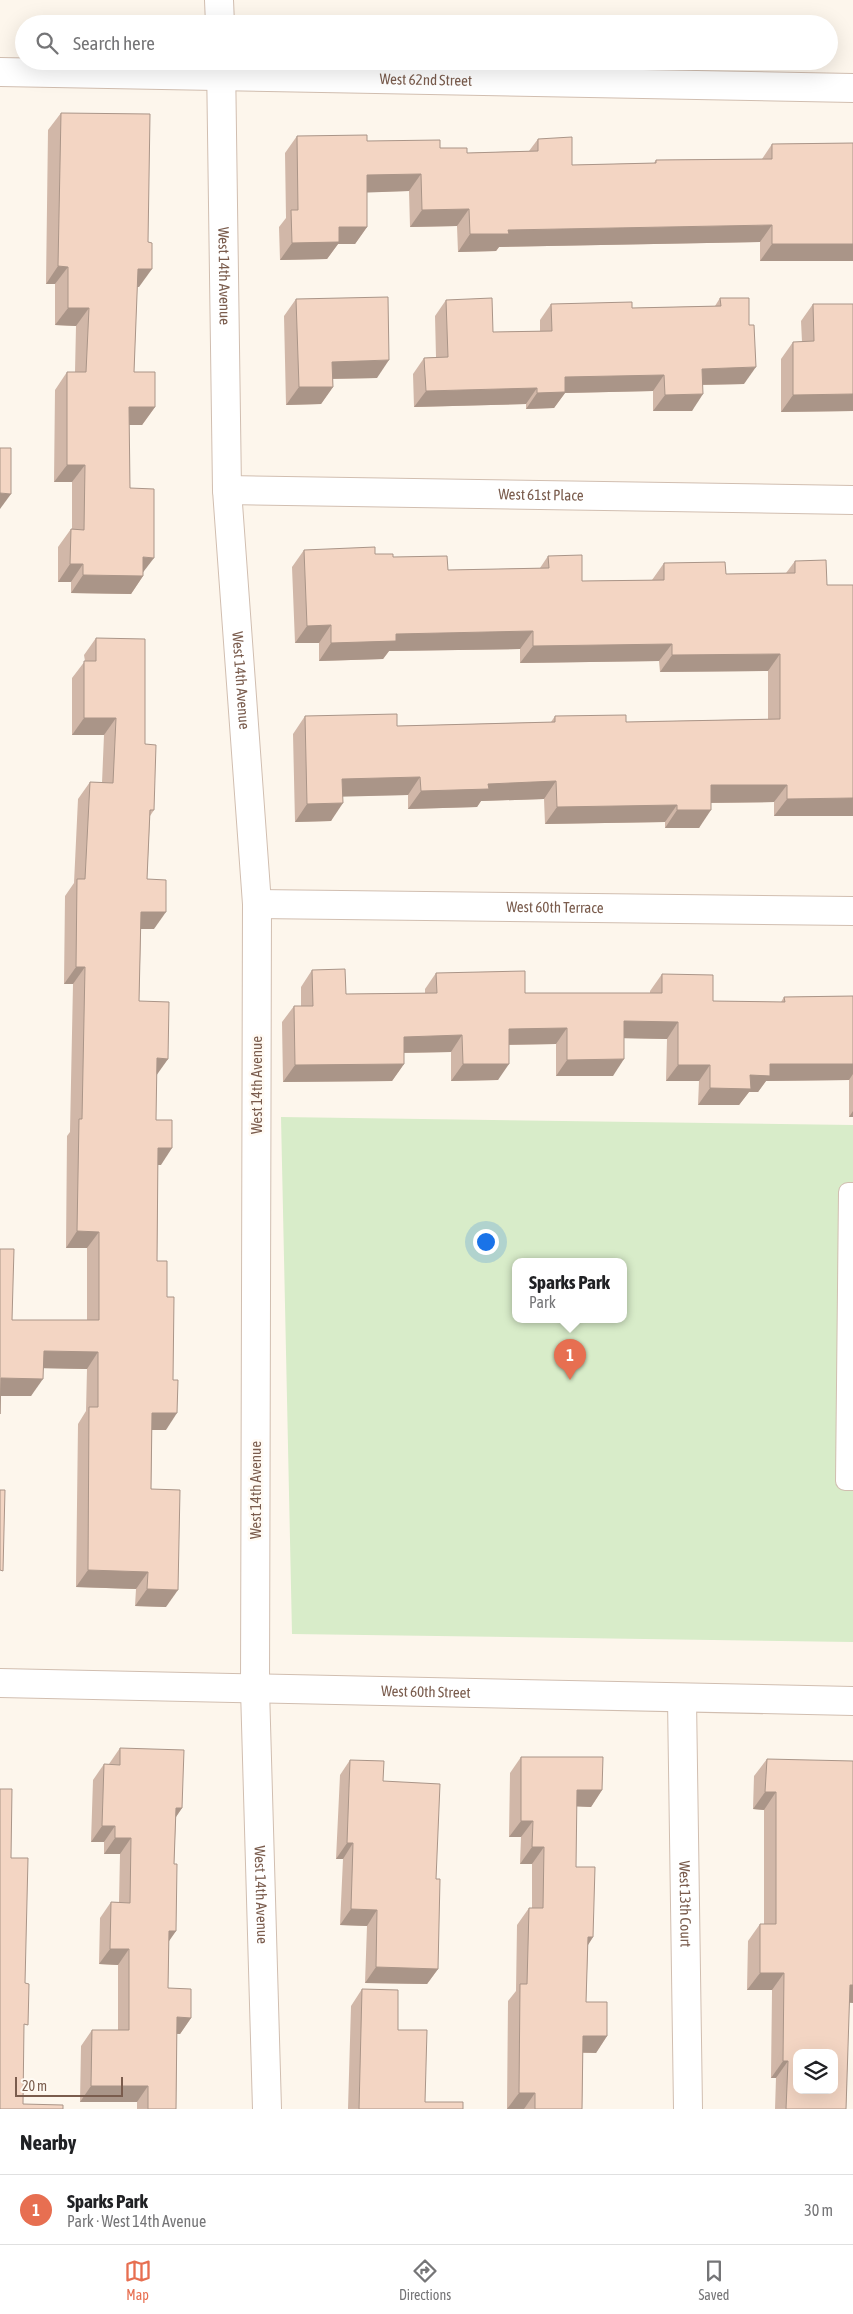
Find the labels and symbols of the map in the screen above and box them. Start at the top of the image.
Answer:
street label: West 62nd Street [380,70,472,89]
street label: West 14th Avenue [215,227,234,325]
street label: West 61st Place [498,485,584,504]
street label: West 14th Avenue [229,631,253,730]
street label: West 60th Terrace [506,898,604,916]
street label: West 14th Avenue [248,1036,265,1134]
your location [473,1229,499,1255]
pin: 1 [554,1339,586,1380]
street label: West 14th Avenue [247,1441,264,1539]
street label: West 60th Street [381,1682,471,1701]
street label: West 14th Avenue [251,1845,271,1944]
street label: West 13th Court [676,1861,695,1947]
scale bar [15,2074,122,2097]

